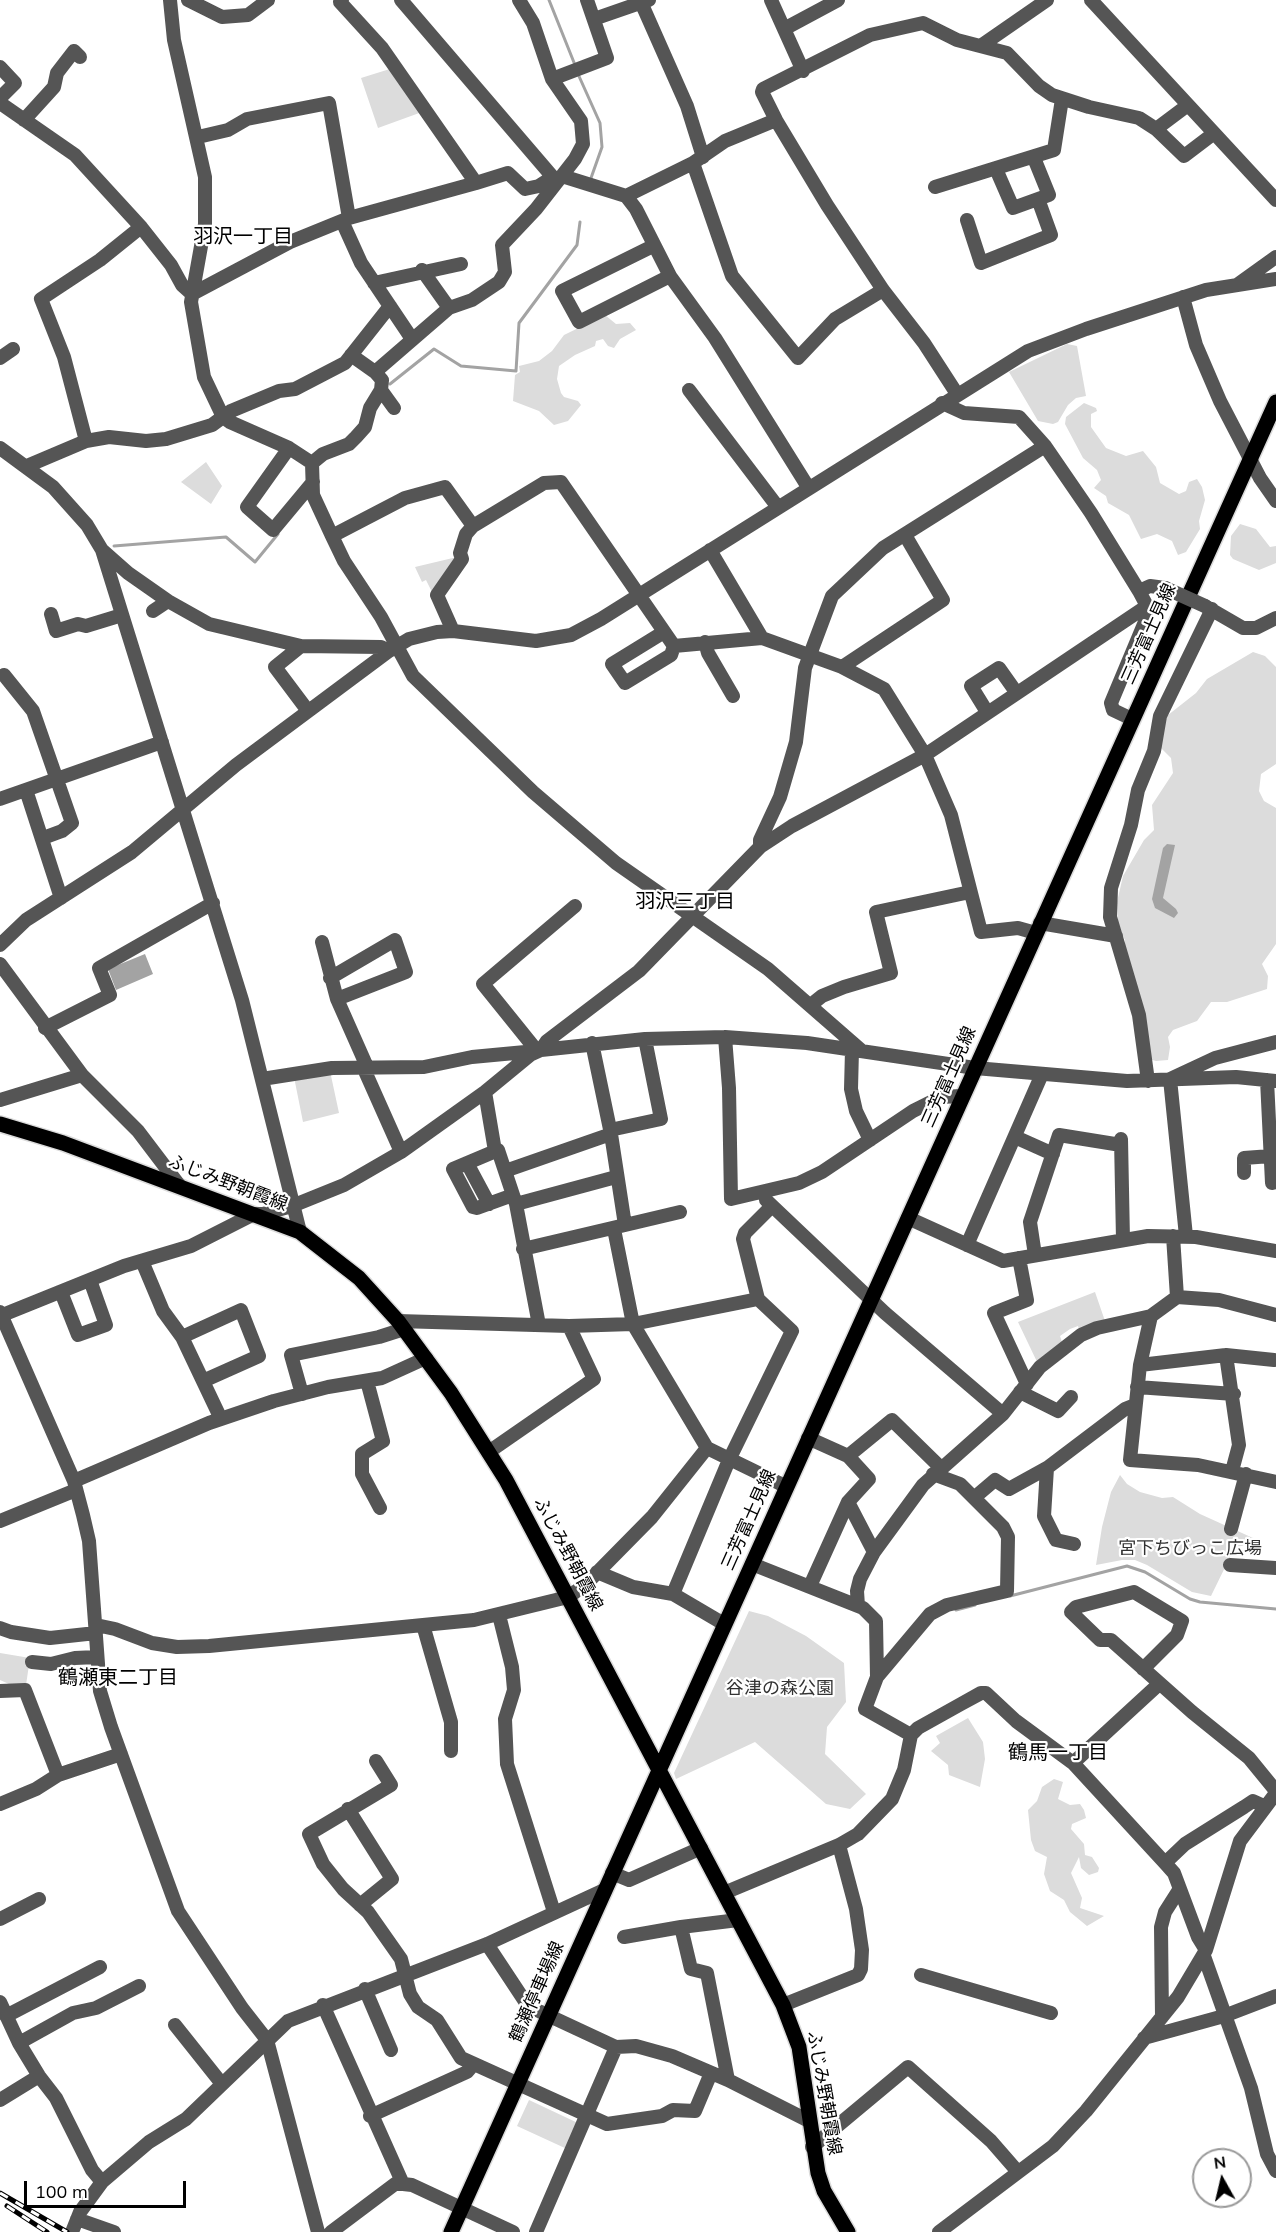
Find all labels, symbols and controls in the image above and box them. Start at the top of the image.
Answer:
district label: 羽沢一丁目 [193,225,293,249]
street label: 三芳富士見線 [1117,580,1181,688]
district label: 羽沢三丁目 [635,890,735,914]
street label: 三芳富士見線 [917,1023,981,1131]
street label: ふじみ野朝霞線 [165,1150,291,1216]
street label: 三芳富士見線 [717,1466,781,1574]
street label: ふじみ野朝霞線 [529,1493,607,1615]
park label: 宮下ちびっこ広場 [1118,1538,1262,1560]
district label: 鶴瀬東二丁目 [58,1666,178,1690]
park label: 谷津の森公園 [726,1678,834,1700]
district label: 鶴馬一丁目 [1008,1741,1108,1765]
street label: 鶴瀬停車場線 [505,1938,569,2046]
street label: ふじみ野朝霞線 [802,2029,846,2157]
north arrow [1192,2148,1252,2208]
text: N [1212,2151,1227,2173]
scale bar [27,2169,189,2207]
text: 100 m [35,2180,88,2203]

